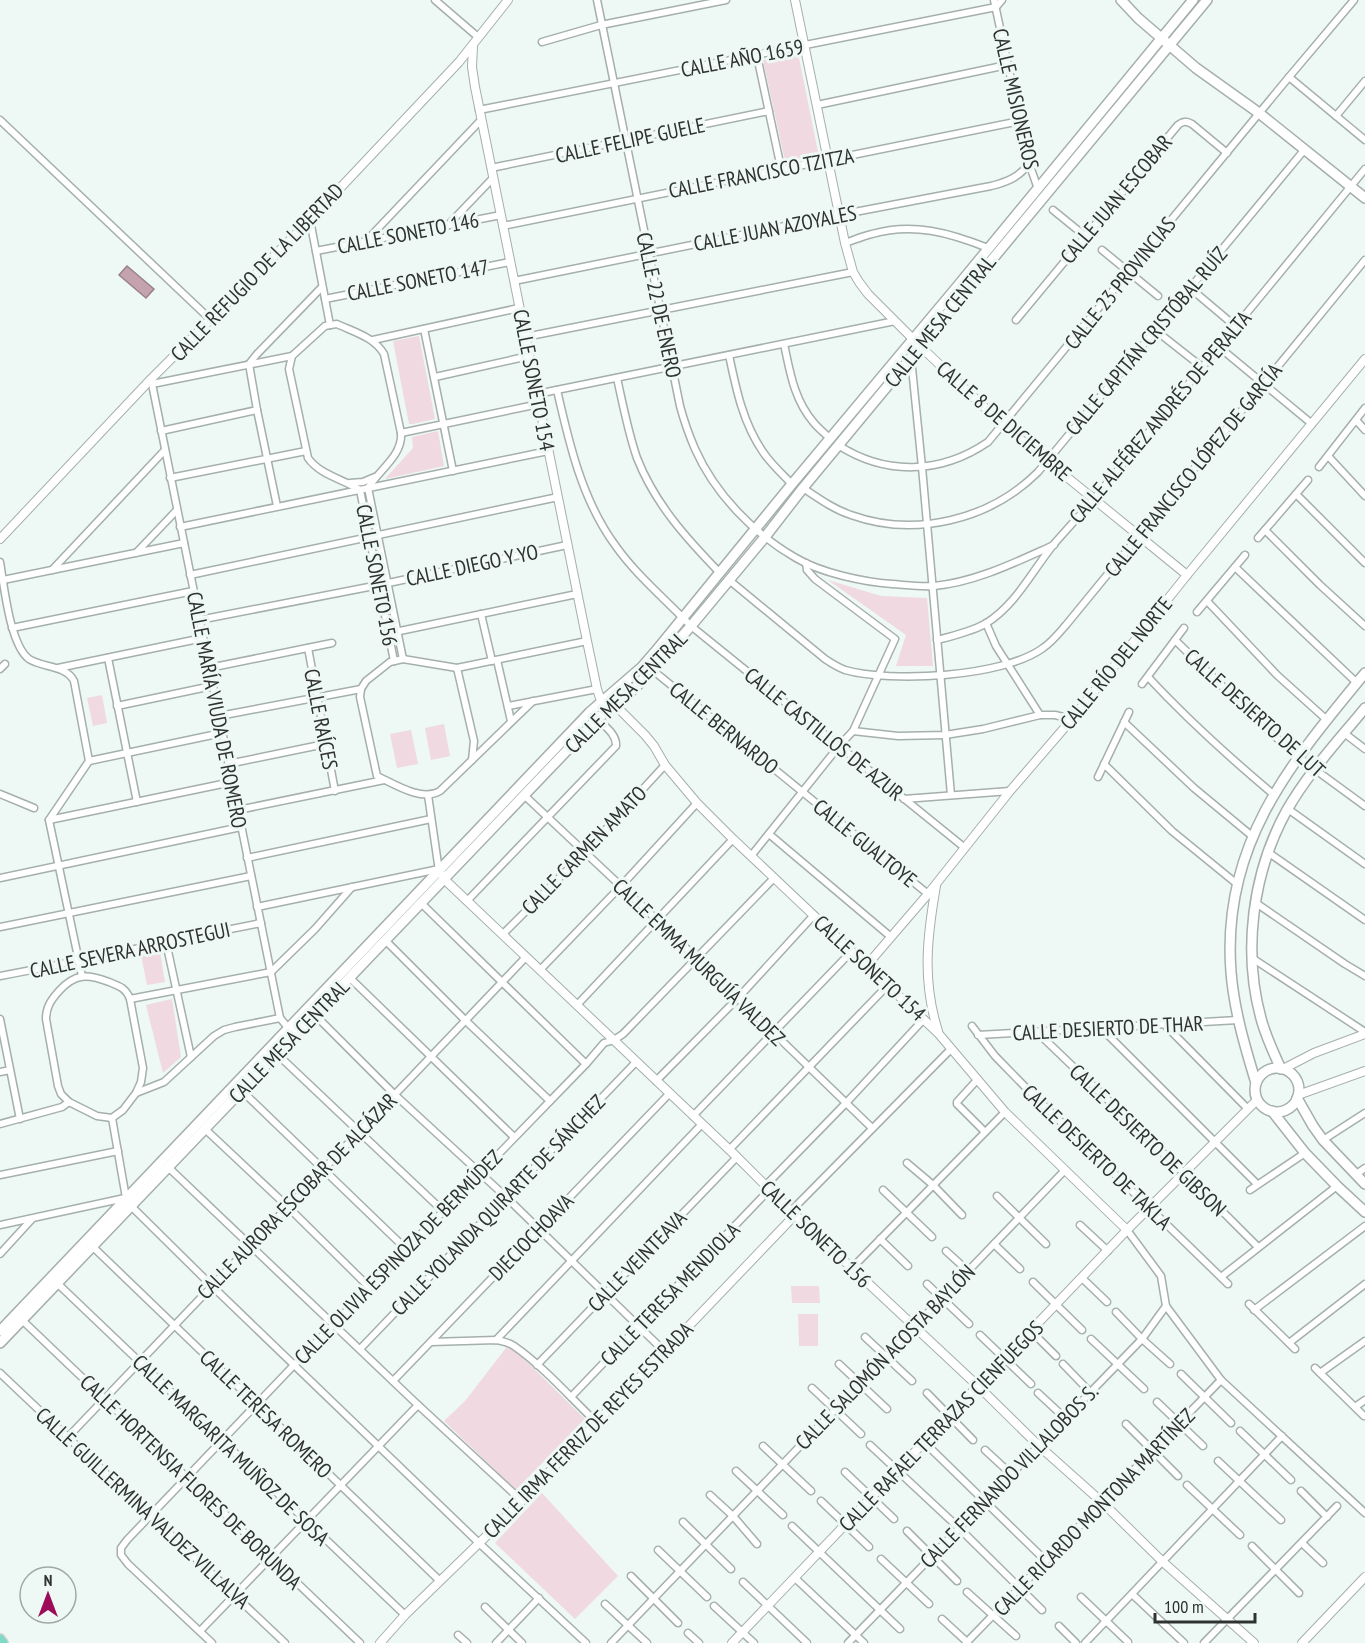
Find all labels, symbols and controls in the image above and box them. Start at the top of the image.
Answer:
street label: CALLE MISIONEROS [987,26,1045,172]
street label: CALLE AÑO 1659 [678,33,806,83]
street label: CALLE FELIPE GUELE [553,111,707,169]
street label: CALLE JUAN ESCOBAR [1054,129,1178,269]
street label: CALLE FRANCISCO TZITZA [666,142,856,204]
street label: CALLE REFUGIO DE LA LIBERTAD [165,177,349,367]
street label: CALLE JUAN AZOYALES [691,199,859,257]
street label: CALLE SONETO 146 [335,206,481,260]
street label: CALLE 23 PROVINCIAS [1058,211,1182,355]
street label: CALLE 22 DE ENERO [630,230,688,380]
street label: CALLE CAPITÁN CRISTÓBAL RUÍZ [1059,241,1233,441]
street label: CALLE MESA CENTRAL [878,249,1002,393]
street label: CALLE SONETO 147 [345,253,491,307]
street label: CALLE ALFÉREZ ANDRÉS DE PERALTA [1063,305,1257,529]
street label: CALLE SONETO 154 [507,307,561,454]
street label: CALLE 8 DE DICIEMBRE [931,355,1077,487]
street label: CALLE FRANCISCO LÓPEZ DE GARCÍA [1098,358,1288,582]
street label: CALLE SONETO 156 [350,502,404,648]
street label: CALLE DIEGO Y YO [404,538,540,592]
street label: CALLE MARÍA VIUDA DE ROMERO [181,590,253,830]
street label: CALLE RÍO DEL NORTE [1054,591,1178,735]
street label: CALLE MESA CENTRAL [559,625,693,759]
street label: CALLE DESIERTO DE LUT [1179,643,1331,784]
street label: CALLE CASTILLOS DE AZUR [739,661,909,807]
street label: CALLE RAÍCES [298,666,344,772]
street label: CALLE BERNARDO [664,676,784,780]
street label: CALLE CARMEN AMATO [516,780,652,920]
street label: CALLE GUALTOYE [808,793,922,893]
street label: CALLE EMMA MURGUÍA VALDEZ [607,873,791,1051]
street label: CALLE SONETO 154 [808,909,932,1027]
street label: CALLE SEVERA ARROSTEGUI [27,916,233,984]
street label: CALLE MESA CENTRAL [223,973,355,1109]
street label: CALLE DESIERTO DE THAR [1012,1010,1204,1046]
street label: CALLE DESIERTO DE GIBSON [1064,1058,1232,1222]
street label: CALLE DESIERTO DE TAKLA [1016,1079,1178,1235]
street label: CALLE AURORA ESCOBAR DE ALCÁZAR [191,1087,403,1305]
street label: CALLE YOLANDA QUIRARTE DE SÁNCHEZ [385,1089,611,1321]
street label: CALLE OLIVIA ESPINOZA DE BERMÚDEZ [288,1144,508,1370]
street label: CALLE SONETO 156 [755,1174,877,1294]
street label: DIECIOCHOAVA [483,1188,579,1286]
street label: CALLE VEINTEAVA [582,1205,692,1317]
street label: CALLE TERESA MENDIOLA [594,1216,746,1372]
street label: CALLE SALOMÓN ACOSTA BAYLÓN [789,1259,981,1455]
street label: CALLE RAFAEL TERRAZAS CIENFUEGOS [833,1315,1049,1537]
street label: CALLE IRMA FERRIZ DE REYES ESTRADA [477,1316,699,1544]
street label: CALLE TERESA ROMERO [194,1344,338,1484]
street label: CALLE MARGARITA MUÑOZ DE SOSA [127,1349,335,1551]
street label: CALLE HORTENSIA FLORES DE BORUNDA [74,1369,308,1595]
street label: CALLE FERNANDO VILLALOBOS S. [914,1378,1104,1574]
street label: CALLE GUILLERMINA VALDEZ VILLALVA [30,1401,256,1615]
street label: CALLE RICARDO MONTONA MARTÍNEZ [988,1402,1200,1622]
north arrow [18,1565,78,1625]
scale bar [1155,1586,1256,1624]
text: 100 m [1164,1595,1204,1618]

